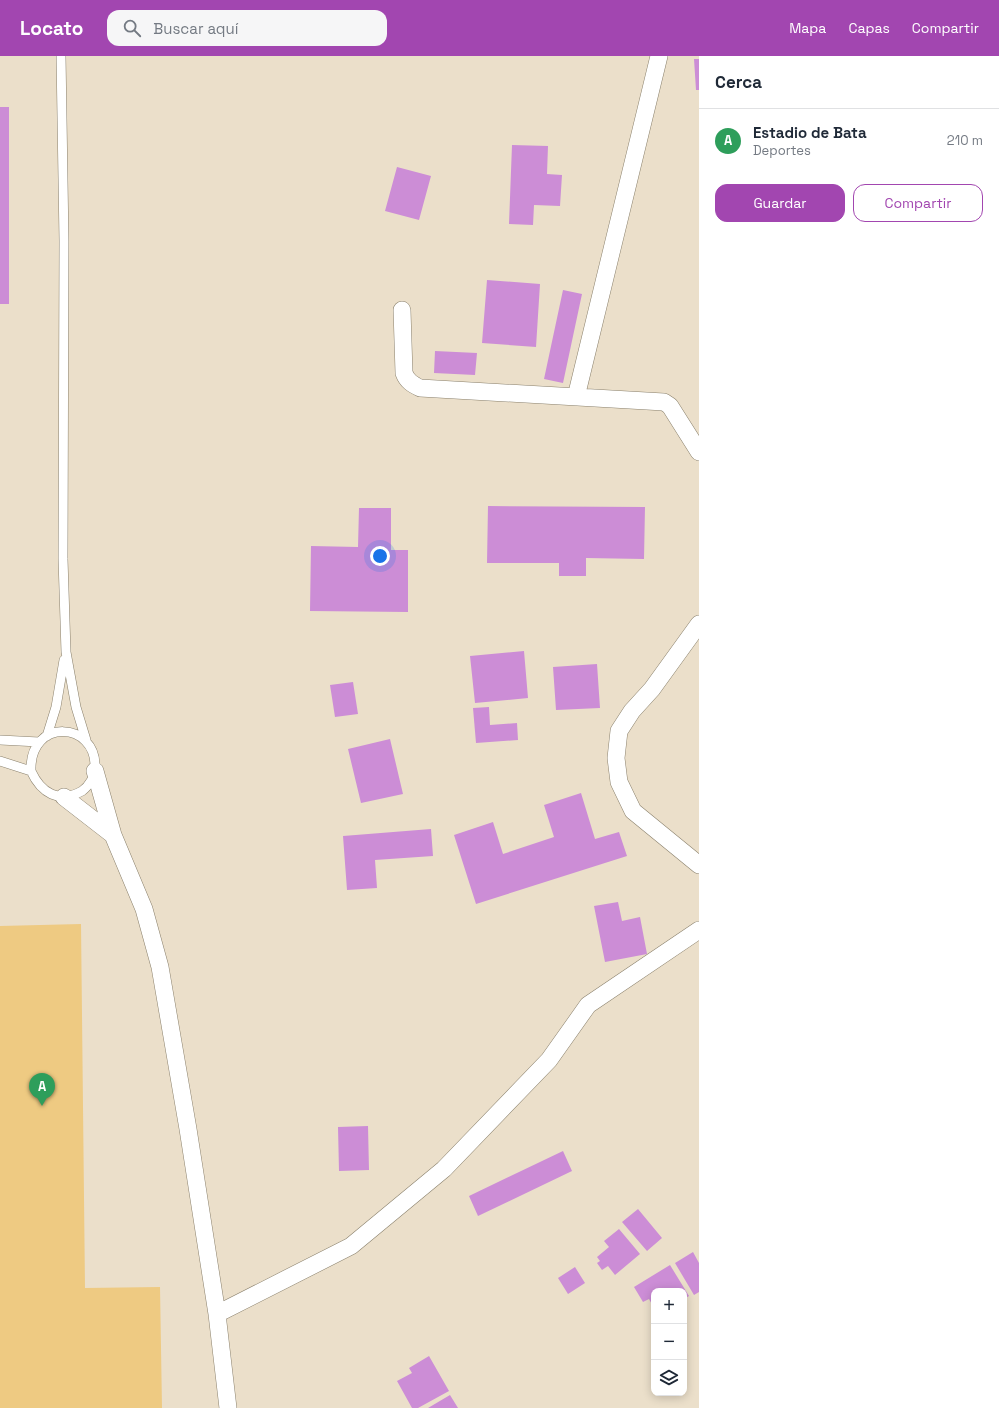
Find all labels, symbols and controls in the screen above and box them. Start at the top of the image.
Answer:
search box [107,10,387,46]
text: Locato [20,16,83,41]
icon: search [121,17,143,39]
text: Buscar aquí [153,19,238,38]
text: Mapa [789,19,826,37]
text: Capas [848,19,890,37]
text: Compartir [912,19,979,37]
text: Cerca [715,71,762,93]
text: Estadio de Bata [753,123,867,142]
text: A [724,132,732,149]
text: 210 m [947,132,983,149]
text: Deportes [753,142,811,159]
button: Guardar [715,184,845,222]
button: Compartir [853,184,983,222]
your location [370,546,390,566]
pin: A [29,1073,55,1106]
map controls [651,1288,687,1396]
button: + [651,1288,687,1324]
button: − [651,1324,687,1360]
button: layers [651,1360,687,1396]

